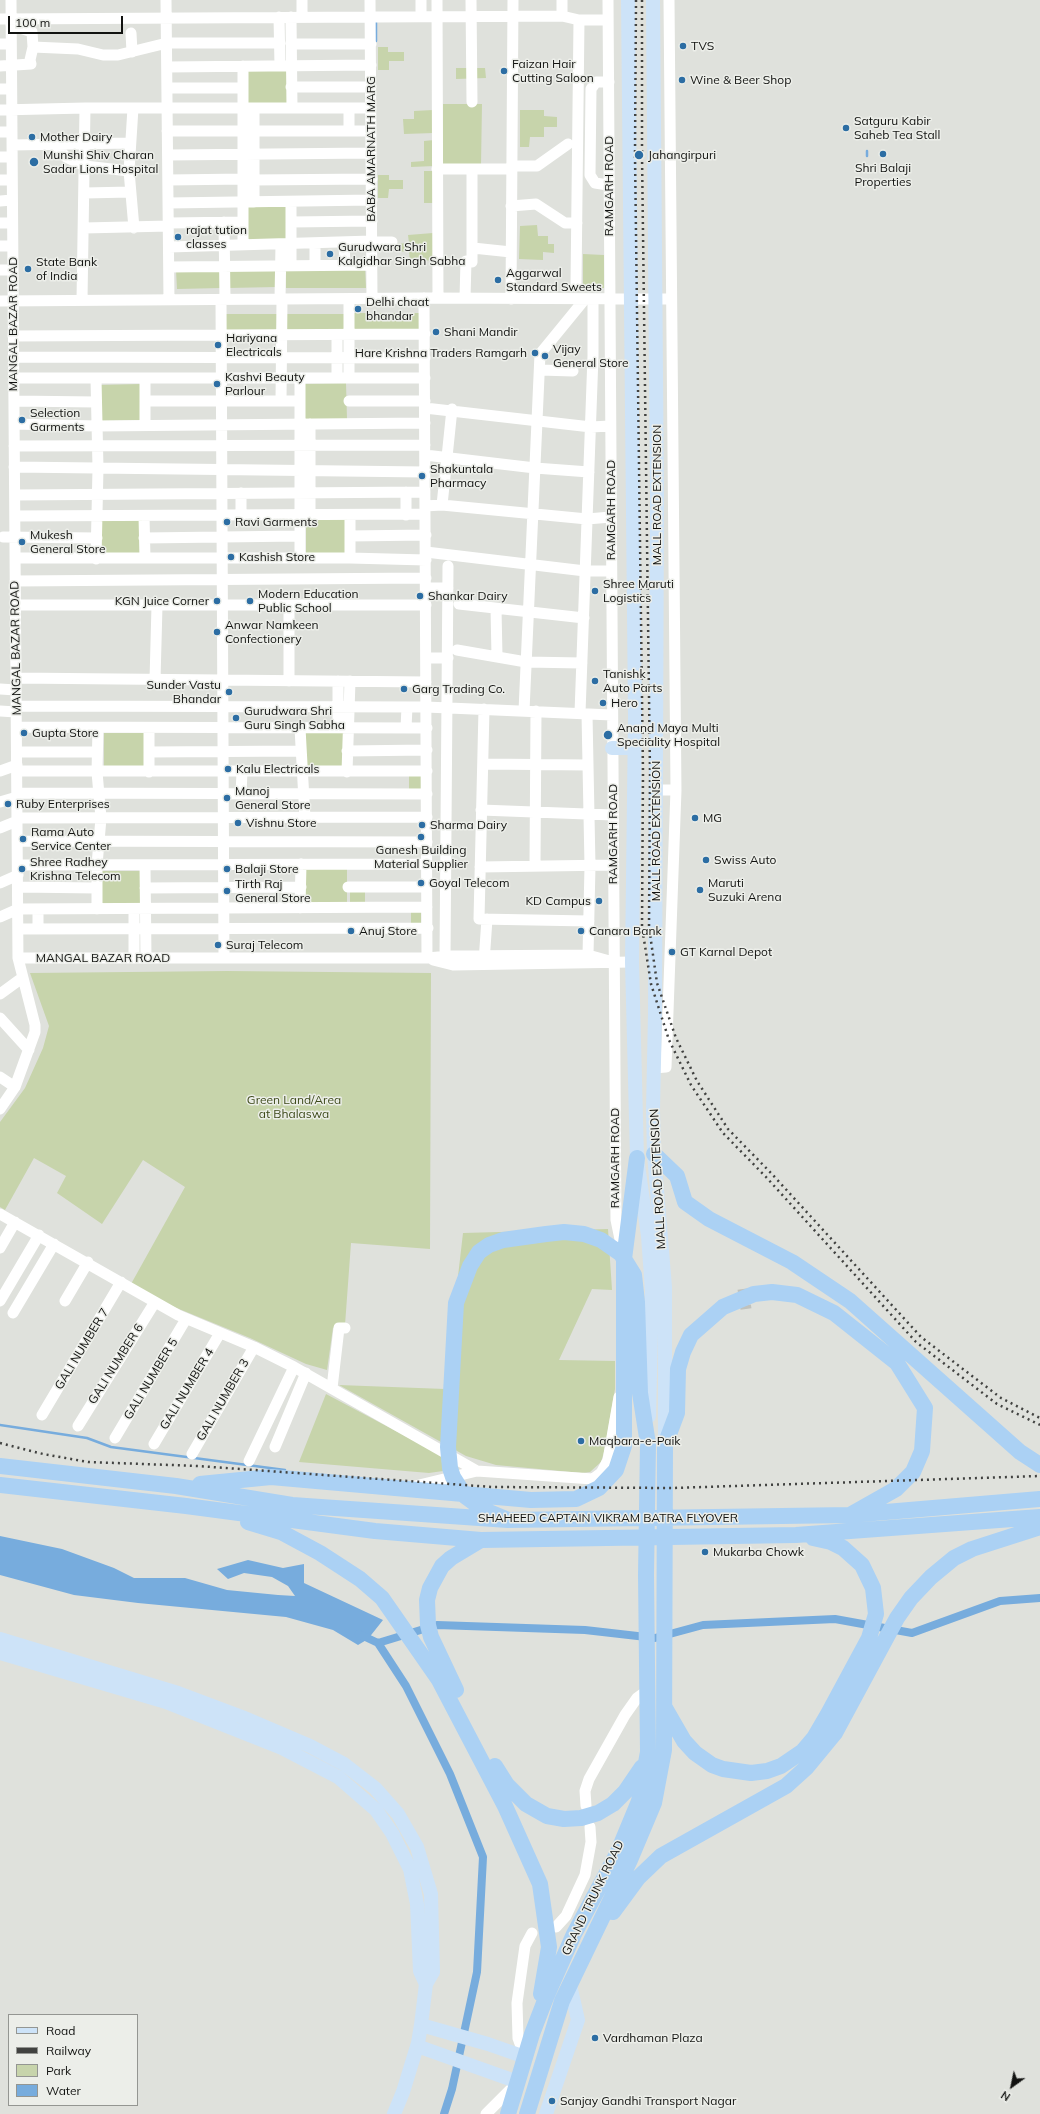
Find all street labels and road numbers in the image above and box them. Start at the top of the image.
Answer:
street label: BABA AMARNATH MARG [364,76,378,222]
street label: RAMGARH ROAD [602,136,616,236]
street label: MANGAL BAZAR ROAD [6,257,20,391]
street label: MALL ROAD EXTENSION [650,425,664,565]
street label: RAMGARH ROAD [604,460,618,560]
street label: MANGAL BAZAR ROAD [8,581,24,715]
street label: MALL ROAD EXTENSION [649,761,663,901]
street label: RAMGARH ROAD [606,784,620,884]
street label: MANGAL BAZAR ROAD [36,951,170,965]
street label: RAMGARH ROAD [608,1108,622,1208]
street label: MALL ROAD EXTENSION [647,1108,669,1250]
street label: GALI NUMBER 7 [52,1306,112,1392]
street label: GALI NUMBER 6 [85,1321,147,1407]
street label: GALI NUMBER 5 [121,1336,181,1422]
street label: GALI NUMBER 4 [157,1346,217,1432]
street label: GALI NUMBER 3 [194,1356,252,1444]
street label: SHAHEED CAPTAIN VIKRAM BATRA FLYOVER [478,1511,738,1525]
street label: GRAND TRUNK ROAD [559,1838,627,1958]

